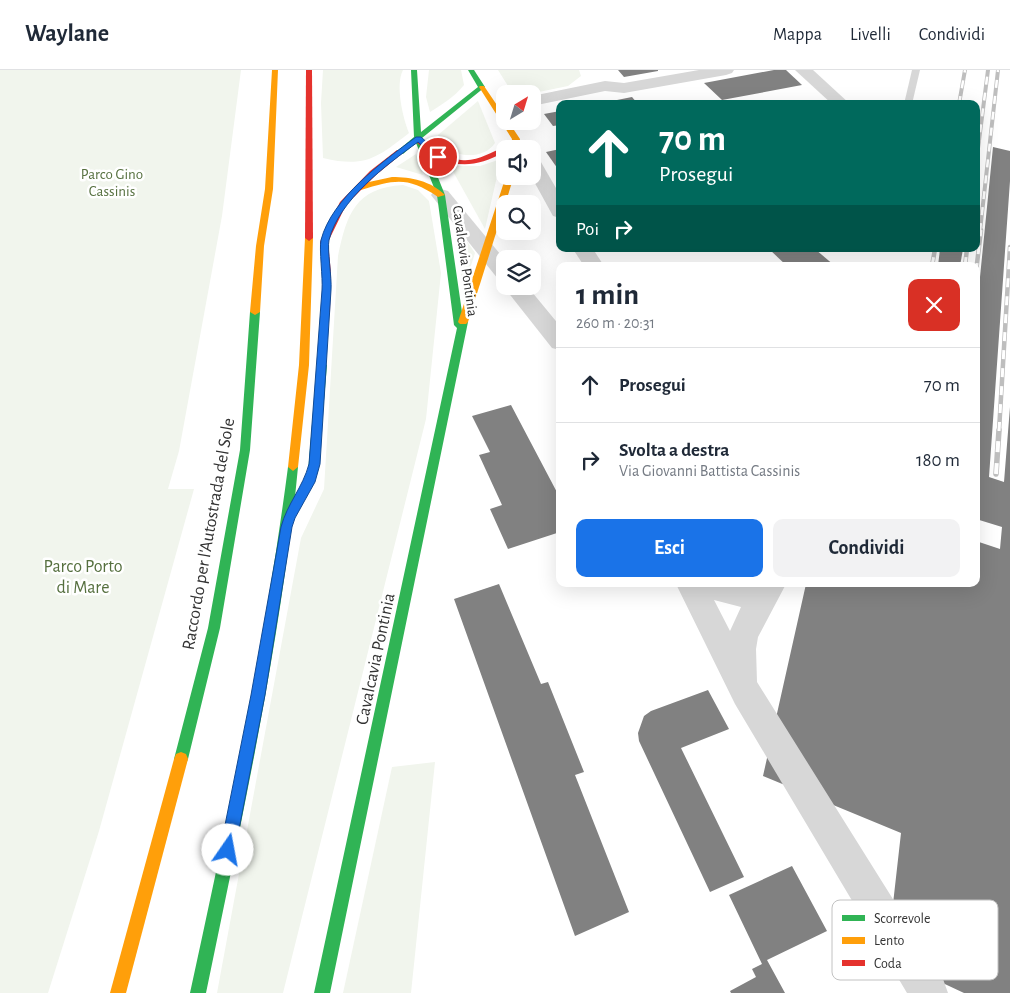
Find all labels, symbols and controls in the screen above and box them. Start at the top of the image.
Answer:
text: Waylane [25,22,109,46]
text: Mappa [773,26,822,44]
text: Livelli [850,26,891,44]
text: Condividi [919,26,985,44]
north arrow [496,85,541,130]
map controls [496,85,541,295]
icon: ahead [576,120,641,185]
text: 70 m [659,122,726,157]
pin [417,136,459,178]
button: sound [496,140,541,185]
icon: arrive [424,143,452,171]
text: Prosegui [659,163,733,185]
park label: Parco Gino Cassinis [81,167,143,199]
button: search [496,195,541,240]
street label: Cavalcavia Pontinia [450,205,480,317]
icon: right [609,215,637,243]
text: Poi [576,220,599,239]
button: layers [496,250,541,295]
button: close [908,279,960,331]
text: 1 min [576,280,639,310]
text: 260 m · 20:31 [576,315,655,331]
icon: ahead [576,371,604,399]
text: Prosegui [619,376,686,395]
text: 70 m [924,376,960,395]
street label: Raccordo per l'Autostrada del Sole [180,417,238,651]
text: Svolta a destra [619,441,729,460]
icon: right [576,446,604,474]
text: 180 m [916,451,960,470]
text: Via Giovanni Battista Cassinis [619,463,800,479]
button: Esci [576,519,763,577]
button: Condividi [773,519,960,577]
park label: Parco Porto di Mare [44,558,123,597]
street label: Cavalcavia Pontinia [353,591,399,727]
position arrow [201,823,253,875]
legend [832,900,998,980]
text: Scorrevole [874,912,930,926]
text: Lento [874,934,905,948]
text: Coda [874,957,902,971]

